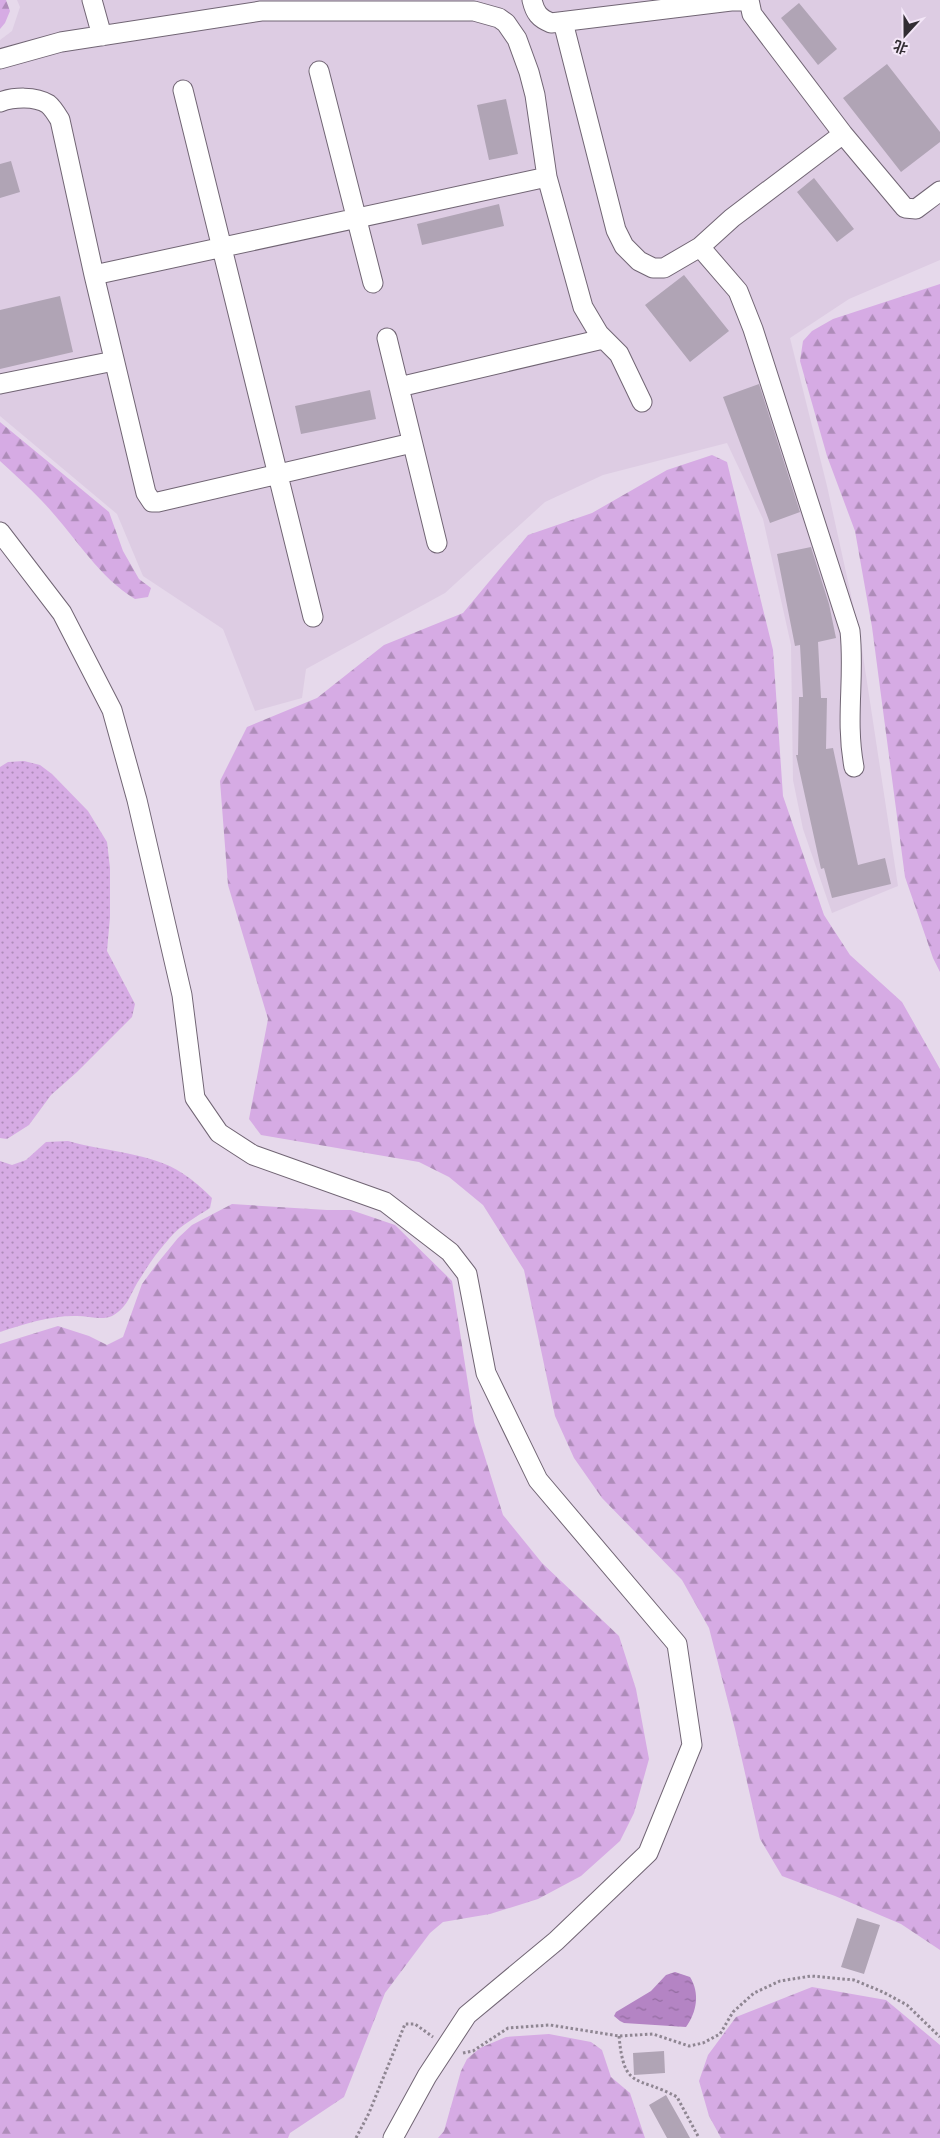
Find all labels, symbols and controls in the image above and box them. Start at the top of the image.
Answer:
north arrow [880,10,930,60]
text: 北 [890,35,910,59]

